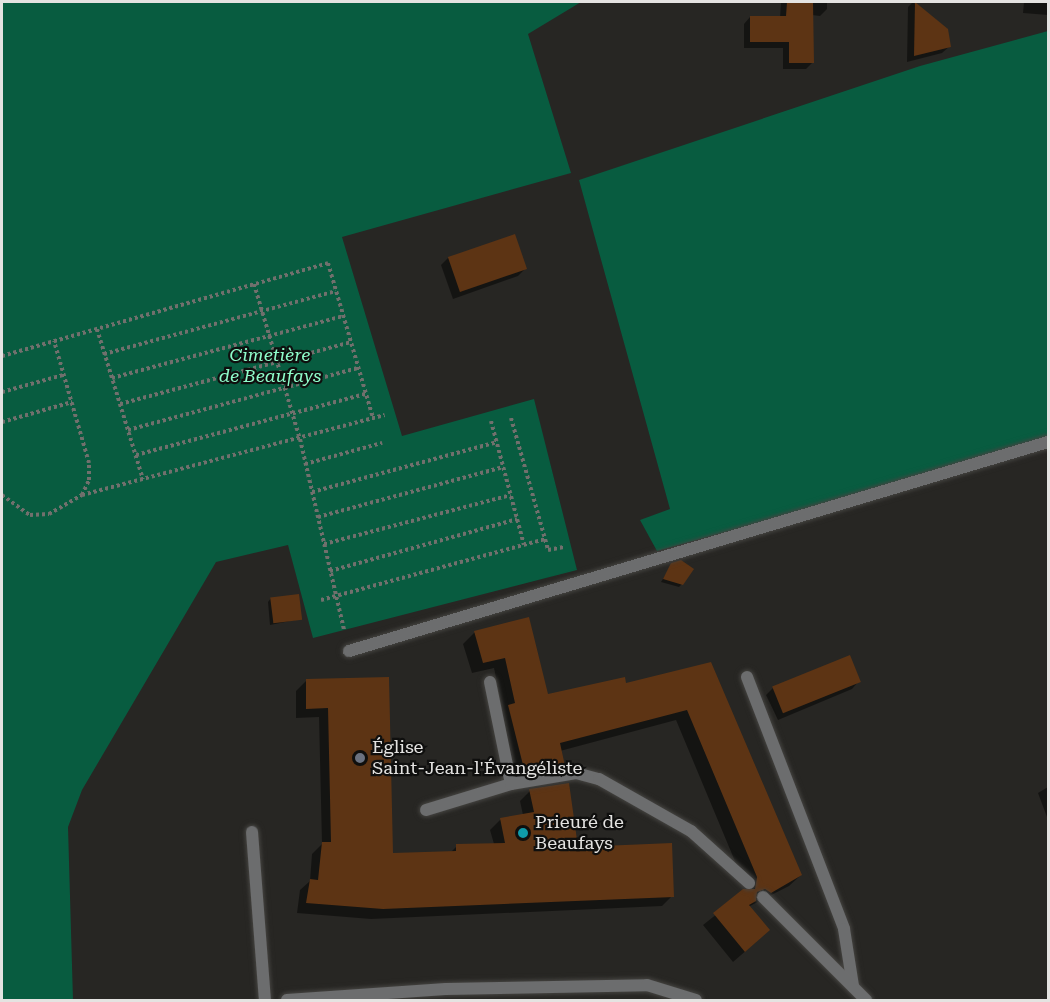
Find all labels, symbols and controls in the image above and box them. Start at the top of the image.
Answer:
park label: Cimetière de Beaufays [219,345,321,388]
place label: Église Saint-Jean-l'Évangéliste [372,737,582,780]
marker: Église Saint-Jean-l'Évangéliste [353,751,367,765]
place label: Prieuré de Beaufays [535,812,624,854]
marker: Prieuré de Beaufays [516,826,530,840]

